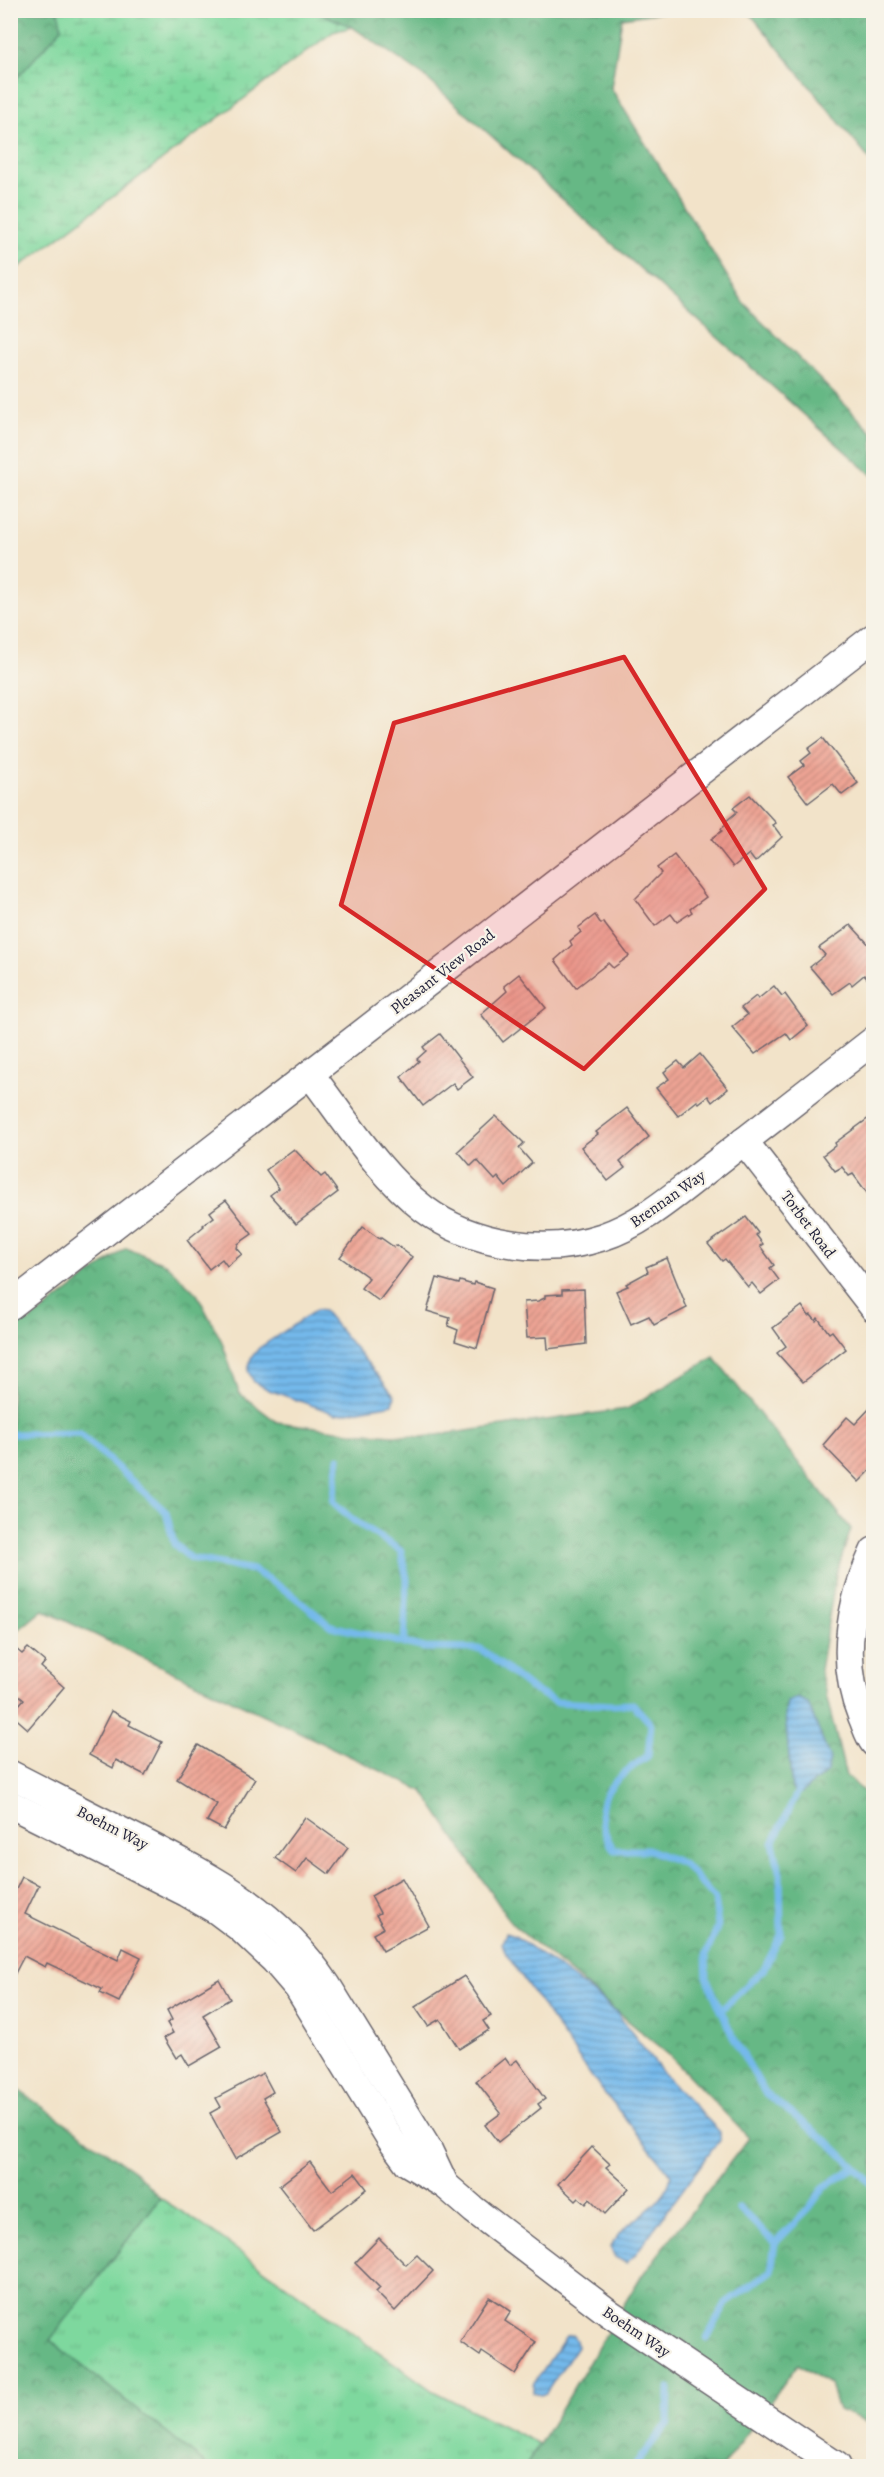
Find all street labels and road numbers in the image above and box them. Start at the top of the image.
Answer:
street label: Pleasant View Road [386,924,500,1020]
street label: Brennan Way [625,1164,710,1233]
street label: Torbet Road [776,1186,841,1263]
street label: Boehm Way [73,1801,153,1856]
street label: Boehm Way [598,2301,675,2363]

